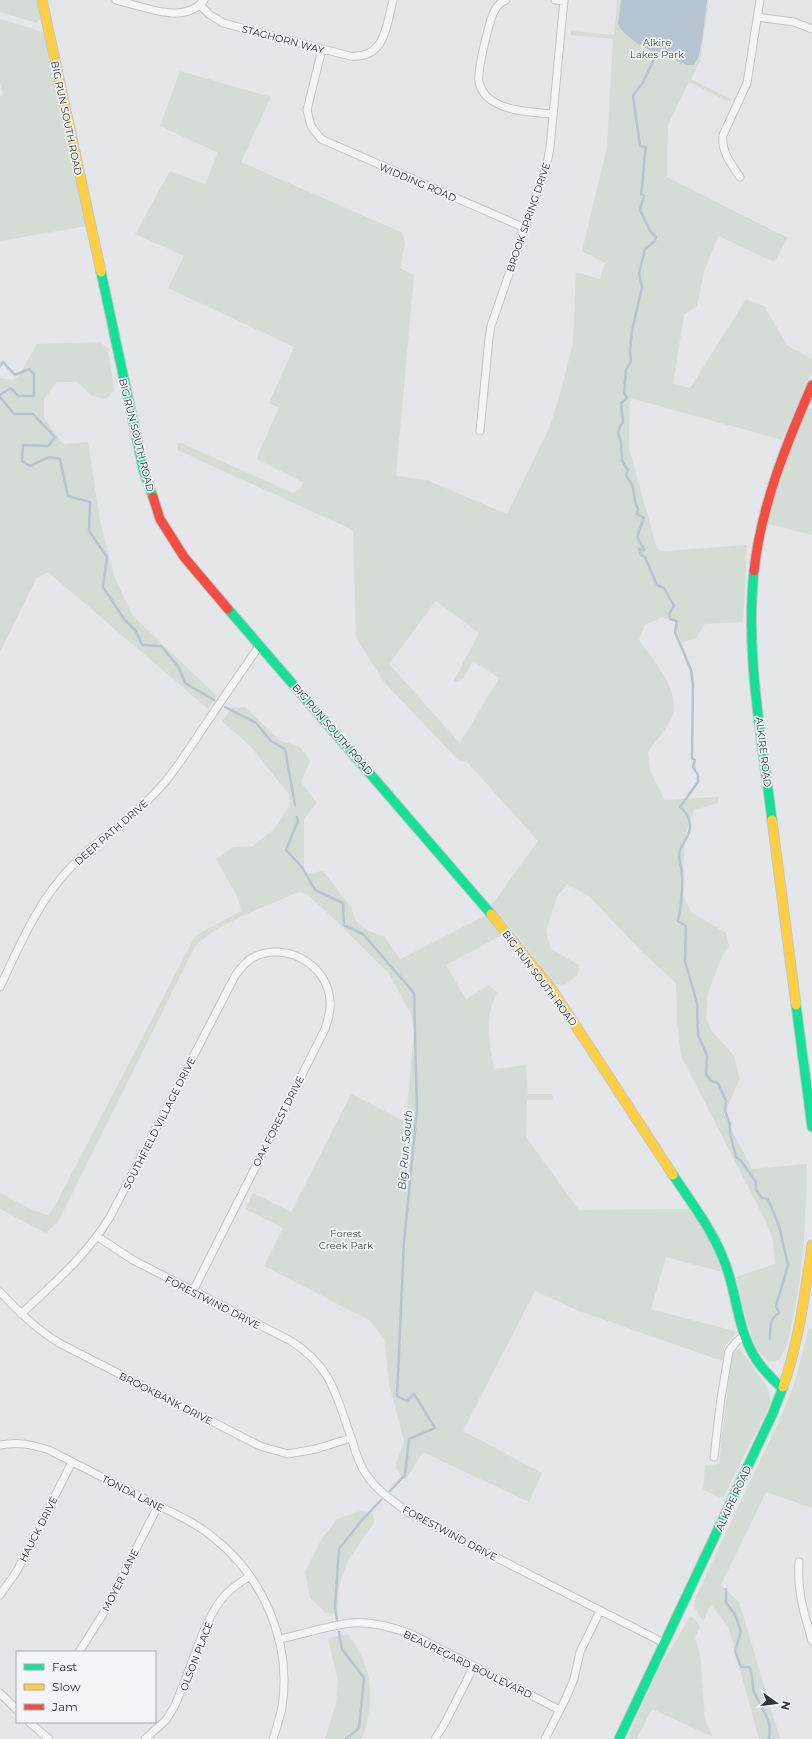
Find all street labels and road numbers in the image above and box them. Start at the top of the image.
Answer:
street label: STAGHORN WAY [240,22,326,57]
street label: BIG RUN SOUTH ROAD [48,60,85,176]
street label: WIDDING ROAD [377,160,459,205]
street label: BROOK SPRING DRIVE [504,160,553,274]
street label: BIG RUN SOUTH ROAD [116,377,157,493]
street label: BIG RUN SOUTH ROAD [289,681,376,778]
street label: ALKIRE ROAD [753,716,774,788]
street label: DEER PATH DRIVE [72,797,151,868]
street label: BIG RUN SOUTH ROAD [499,928,580,1029]
street label: SOUTHFIELD VILLAGE DRIVE [120,1055,199,1191]
street label: OAK FOREST DRIVE [250,1073,307,1169]
street label: FORESTWIND DRIVE [163,1273,263,1332]
street label: BROOKBANK DRIVE [117,1369,215,1428]
street label: ALKIRE ROAD [713,1463,754,1533]
street label: TONDA LANE [100,1472,166,1515]
street label: HAUCK DRIVE [16,1494,61,1564]
street label: FORESTWIND DRIVE [400,1503,500,1564]
street label: MOYER LANE [99,1547,142,1614]
street label: OLSON PLACE [177,1619,216,1693]
street label: BEAUREGARD BOULEVARD [401,1628,534,1701]

